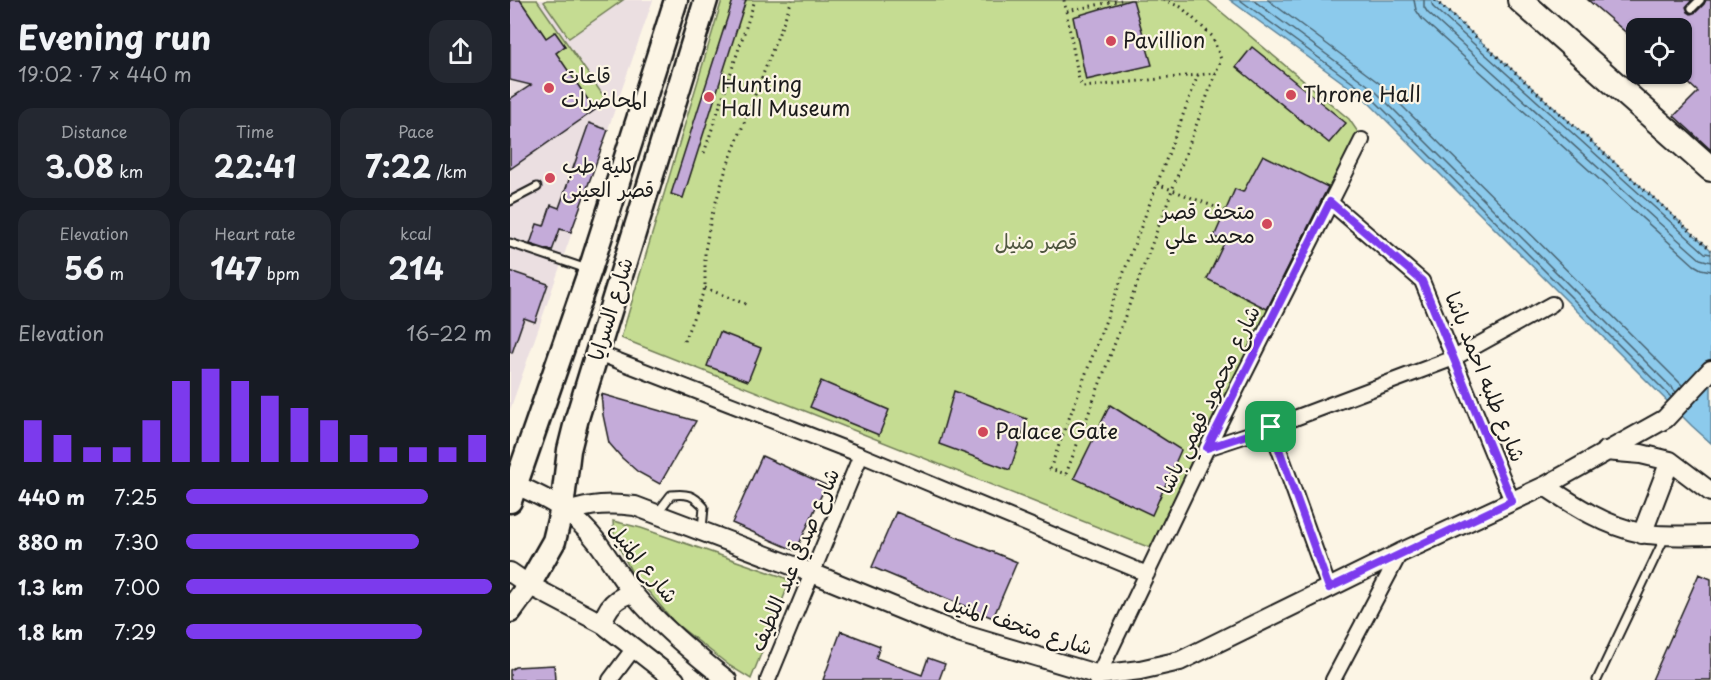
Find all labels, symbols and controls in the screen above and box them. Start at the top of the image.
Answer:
text: Evening run [18,11,211,61]
map controls [1626,18,1692,84]
button: locate [1626,18,1692,84]
button: share [429,20,492,83]
place label: Pavillion [1123,23,1205,55]
marker: Pavillion [1104,34,1118,48]
place label: قاعات المحاضرات [561,58,647,114]
text: 19:02 · 7 × 440 m [18,59,192,89]
place label: Hunting Hall Museum [721,67,850,123]
place label: Throne Hall [1303,77,1421,109]
marker: قاعات المحاضرات [542,81,556,95]
marker: Throne Hall [1284,88,1298,102]
marker: Hunting Hall Museum [702,90,716,104]
text: Distance [60,119,128,143]
text: Time [236,119,274,143]
text: Pace [398,119,434,143]
text: 3.08 [45,143,114,188]
text: 22:41 [214,143,296,188]
text: 7:22 [365,143,431,188]
place label: كلية طب قصر العينى [562,148,654,204]
text: km [114,159,143,183]
text: /km [431,159,467,183]
marker: كلية طب قصر العينى [543,171,557,185]
place label: متحف قصر محمد علي [1159,194,1255,255]
marker: متحف قصر محمد علي [1260,217,1274,231]
text: Elevation [59,221,129,245]
text: Heart rate [215,221,295,245]
text: kcal [400,221,432,245]
park label: قصر منيل [995,224,1077,256]
text: 56 [64,245,104,290]
text: 147 [210,245,261,290]
text: 214 [388,245,444,290]
street label: شارع السرايا [578,253,641,364]
text: m [104,261,124,285]
text: bpm [261,261,300,285]
street label: شارع طلبه احمد باشا [1437,286,1536,467]
street label: شارع محمود فهمي باشا [1147,299,1271,501]
text: Elevation [18,318,104,348]
text: 16–22 m [406,318,492,348]
pin [1245,401,1296,452]
icon: arrive [1254,410,1287,443]
place label: Palace Gate [995,414,1118,446]
marker: Palace Gate [976,425,990,439]
street label: شارع صدقي عبد اللطيف [740,463,847,656]
text: 440 m [18,482,85,512]
text: 7:25 [114,482,157,512]
street label: شارع المنيل [601,514,687,610]
text: 880 m [18,527,83,557]
text: 7:30 [114,527,159,557]
text: 1.3 km [18,572,84,602]
text: 7:00 [114,572,160,602]
street label: شارع متحف المنيل [940,584,1097,663]
text: 1.8 km [18,617,83,647]
text: 7:29 [114,617,156,647]

